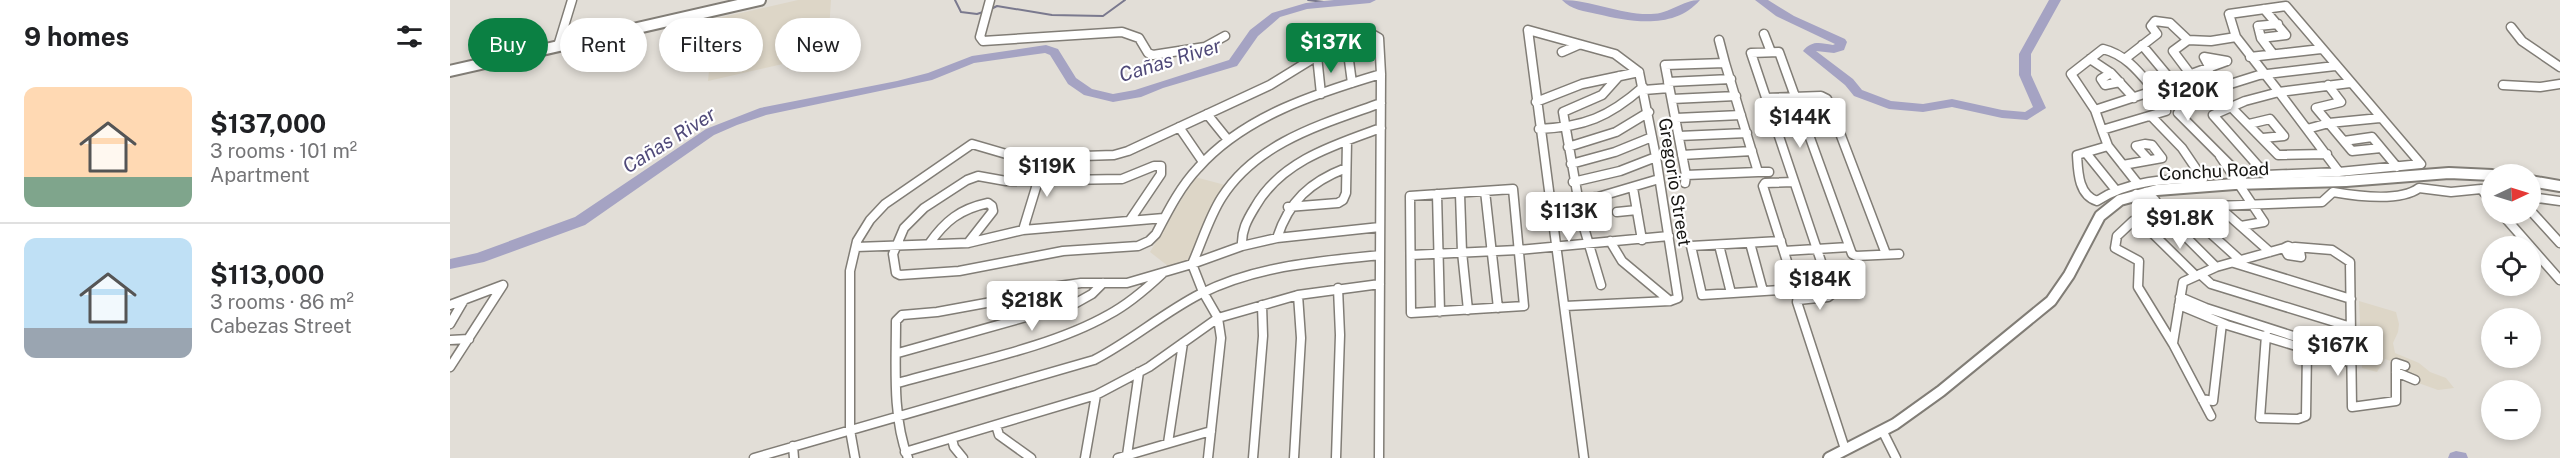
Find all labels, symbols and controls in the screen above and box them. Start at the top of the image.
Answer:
chip: Buy [468,18,548,72]
chip: Rent [560,18,647,72]
chip: Filters [659,18,763,72]
chip: New [775,18,861,72]
icon: filters [393,20,426,53]
text: 9 homes [24,21,129,52]
pin: $137K [1289,23,1373,74]
text: $137K [1300,30,1362,54]
water label: Cañas River [1116,33,1224,87]
pin: $120K [2146,71,2230,122]
text: $120K [2157,78,2219,102]
pin: $144K [1758,98,1842,149]
water label: Cañas River [618,102,721,178]
text: $144K [1769,105,1831,129]
text: $137,000 [210,108,326,139]
icon: home [72,111,144,183]
street label: Gregorio Street [1654,116,1696,248]
text: 3 rooms · 101 m² [210,139,357,163]
pin: $119K [1005,147,1089,198]
text: $119K [1018,154,1076,178]
street label: Conchu Road [2158,158,2270,184]
text: Apartment [210,163,310,187]
north arrow [2481,164,2541,224]
map controls [2481,164,2541,440]
pin: $113K [1527,192,1611,243]
text: $113K [1540,199,1598,223]
pin: $91.8K [2131,199,2229,250]
text: $91.8K [2146,206,2214,230]
button: locate [2481,236,2541,296]
text: $113,000 [210,259,325,290]
pin: $184K [1778,260,1862,311]
icon: home [72,262,144,334]
text: $184K [1789,267,1851,291]
pin: $218K [990,281,1074,332]
text: $218K [1001,288,1063,312]
text: 3 rooms · 86 m² [210,290,354,314]
button: + [2481,308,2541,368]
text: Cabezas Street [210,314,352,338]
pin: $167K [2296,326,2380,377]
text: $167K [2307,333,2369,357]
button: − [2481,380,2541,440]

